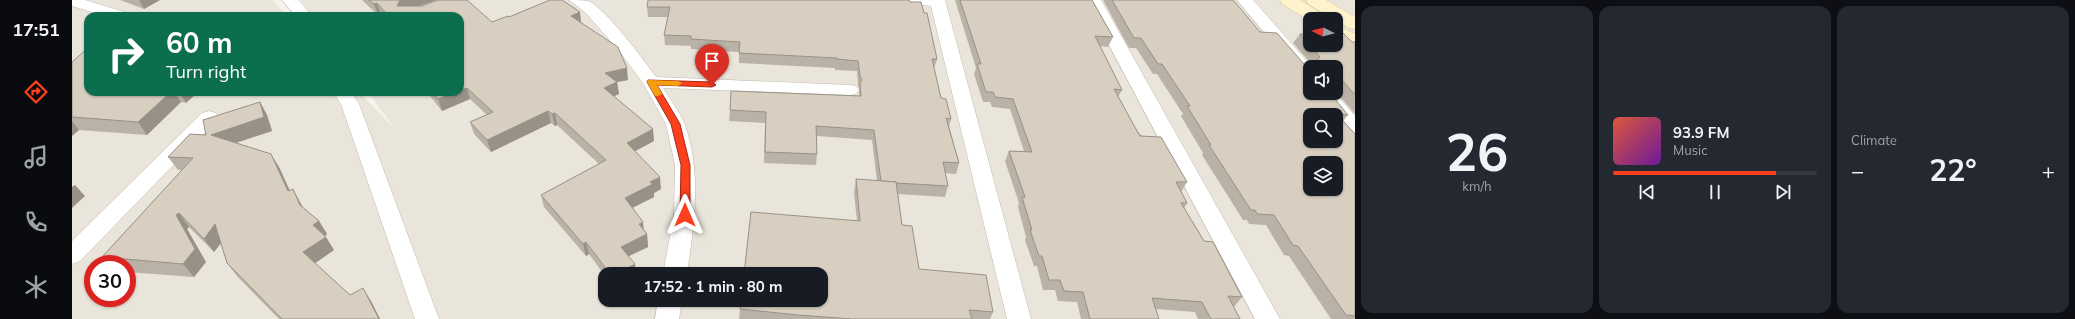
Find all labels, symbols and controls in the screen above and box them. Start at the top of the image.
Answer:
north arrow [1303,12,1343,52]
map controls [1303,12,1343,196]
text: 17:51 [12,18,60,41]
text: 60 m [166,25,232,60]
icon: right [100,28,152,80]
pin [695,44,729,85]
icon: arrive [701,50,723,72]
text: Turn right [166,60,246,83]
button: sound [1303,60,1343,100]
icon: directions [22,78,50,106]
button: search [1303,108,1343,148]
text: 26 [1446,119,1508,184]
text: 93.9 FM [1673,123,1729,142]
text: Climate [1851,132,1897,148]
text: Music [1673,142,1708,158]
icon: music [22,143,50,171]
text: 22° [1929,151,1977,189]
button: layers [1303,156,1343,196]
text: − [1851,157,1864,185]
text: + [2042,157,2055,185]
text: km/h [1462,178,1492,194]
icon: previous [1636,181,1658,203]
icon: pause [1704,181,1726,203]
icon: next [1772,181,1794,203]
position arrow [664,194,706,236]
icon: phone [22,208,50,236]
speed limit sign: 30 [84,255,136,307]
icon: climate [22,273,50,301]
text: 17:52 · 1 min · 80 m [644,277,782,296]

